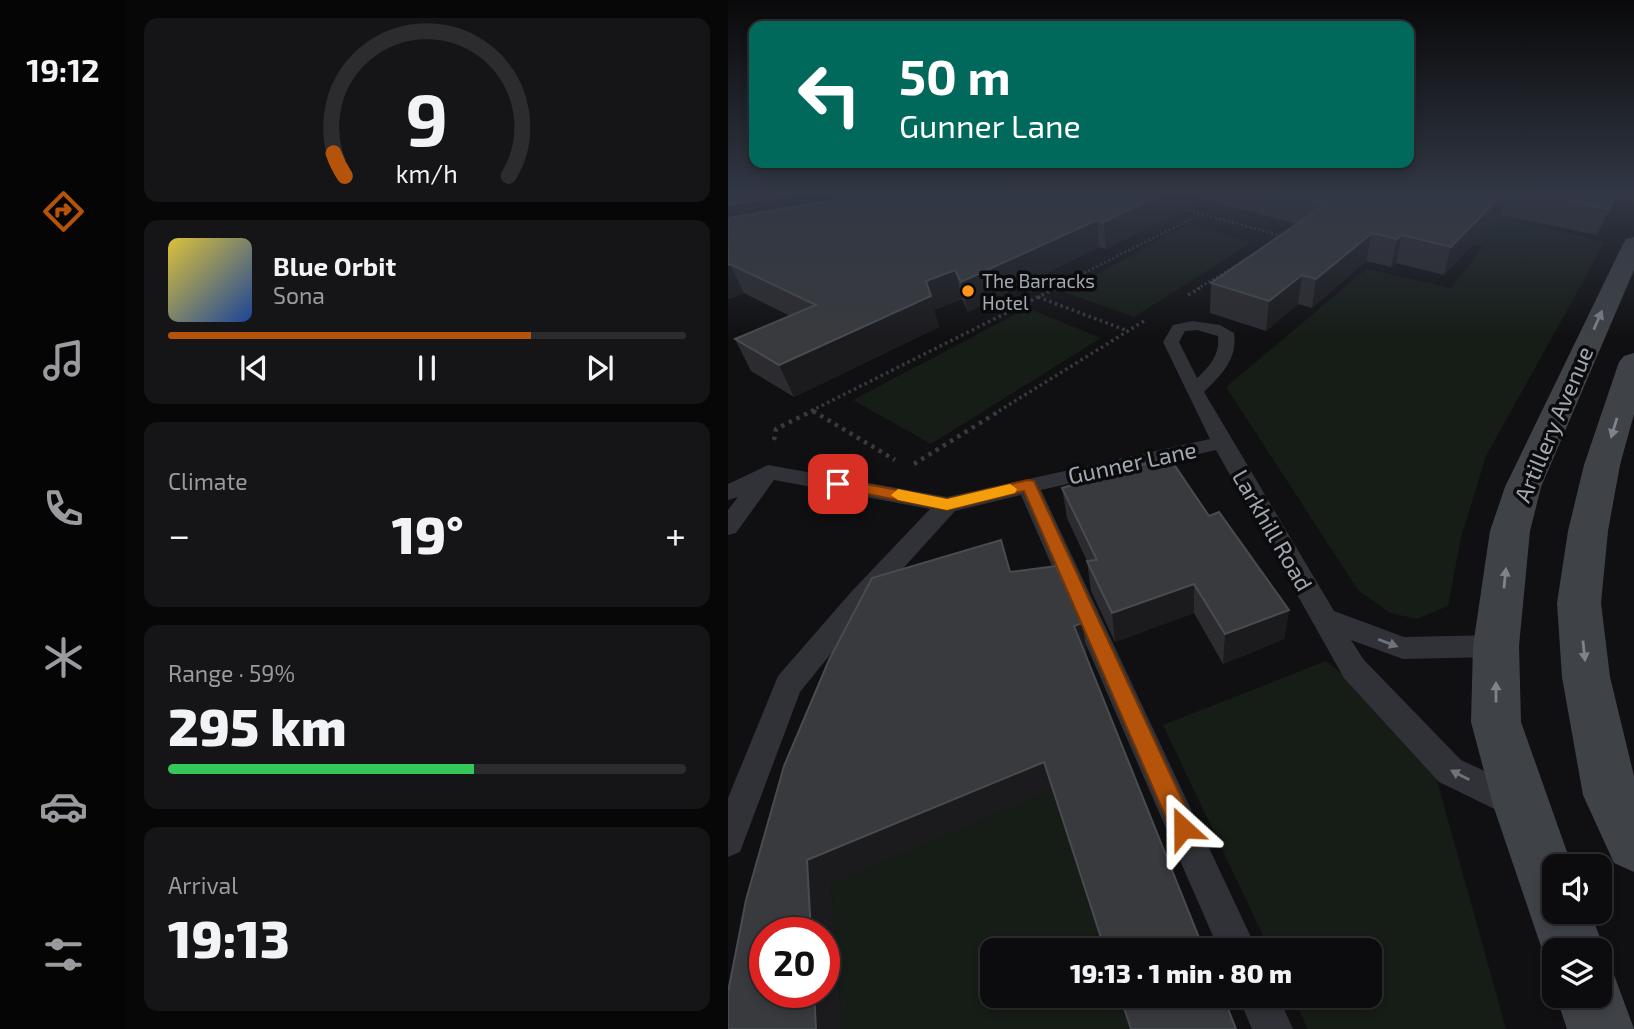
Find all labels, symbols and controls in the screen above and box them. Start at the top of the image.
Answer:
text: 50 m [899,46,1011,105]
icon: left [784,49,875,140]
text: 19:12 [26,50,100,88]
text: 9 [406,73,448,161]
text: Gunner Lane [899,106,1081,144]
text: km/h [396,158,458,188]
icon: directions [39,187,88,236]
text: Blue Orbit [273,250,396,281]
place label: The Barracks Hotel [982,269,1095,314]
text: Sona [273,281,325,309]
marker: The Barracks Hotel [960,283,976,299]
one-way arrow [1593,309,1604,330]
icon: music [39,336,88,385]
street label: Artillery Avenue [1508,342,1598,506]
icon: previous [235,349,273,387]
icon: pause [408,349,446,387]
icon: next [581,349,619,387]
one-way arrow [1608,417,1618,438]
street label: Gunner Lane [1065,435,1199,489]
pin [808,454,868,514]
street label: Larkhill Road [1227,464,1319,596]
icon: arrive [819,465,857,503]
text: Climate [168,467,248,495]
icon: phone [39,484,88,533]
text: 19° [392,502,464,564]
text: − [168,511,190,557]
text: + [665,511,686,557]
one-way arrow [1500,567,1511,589]
icon: climate [39,633,88,682]
one-way arrow [1377,637,1398,648]
one-way arrow [1578,640,1589,662]
text: Range · 59% [168,659,295,687]
one-way arrow [1490,680,1502,702]
text: 295 km [168,694,347,756]
one-way arrow [1450,770,1470,781]
icon: car [39,782,88,831]
position arrow [1146,791,1220,865]
map controls [1542,854,1612,1008]
button: sound [1542,854,1612,924]
text: Arrival [168,871,238,899]
text: 19:13 [168,906,290,968]
speed limit sign: 20 [749,917,840,1008]
icon: filters [39,930,88,979]
button: layers [1542,938,1612,1008]
text: 19:13 · 1 min · 80 m [1070,957,1292,988]

